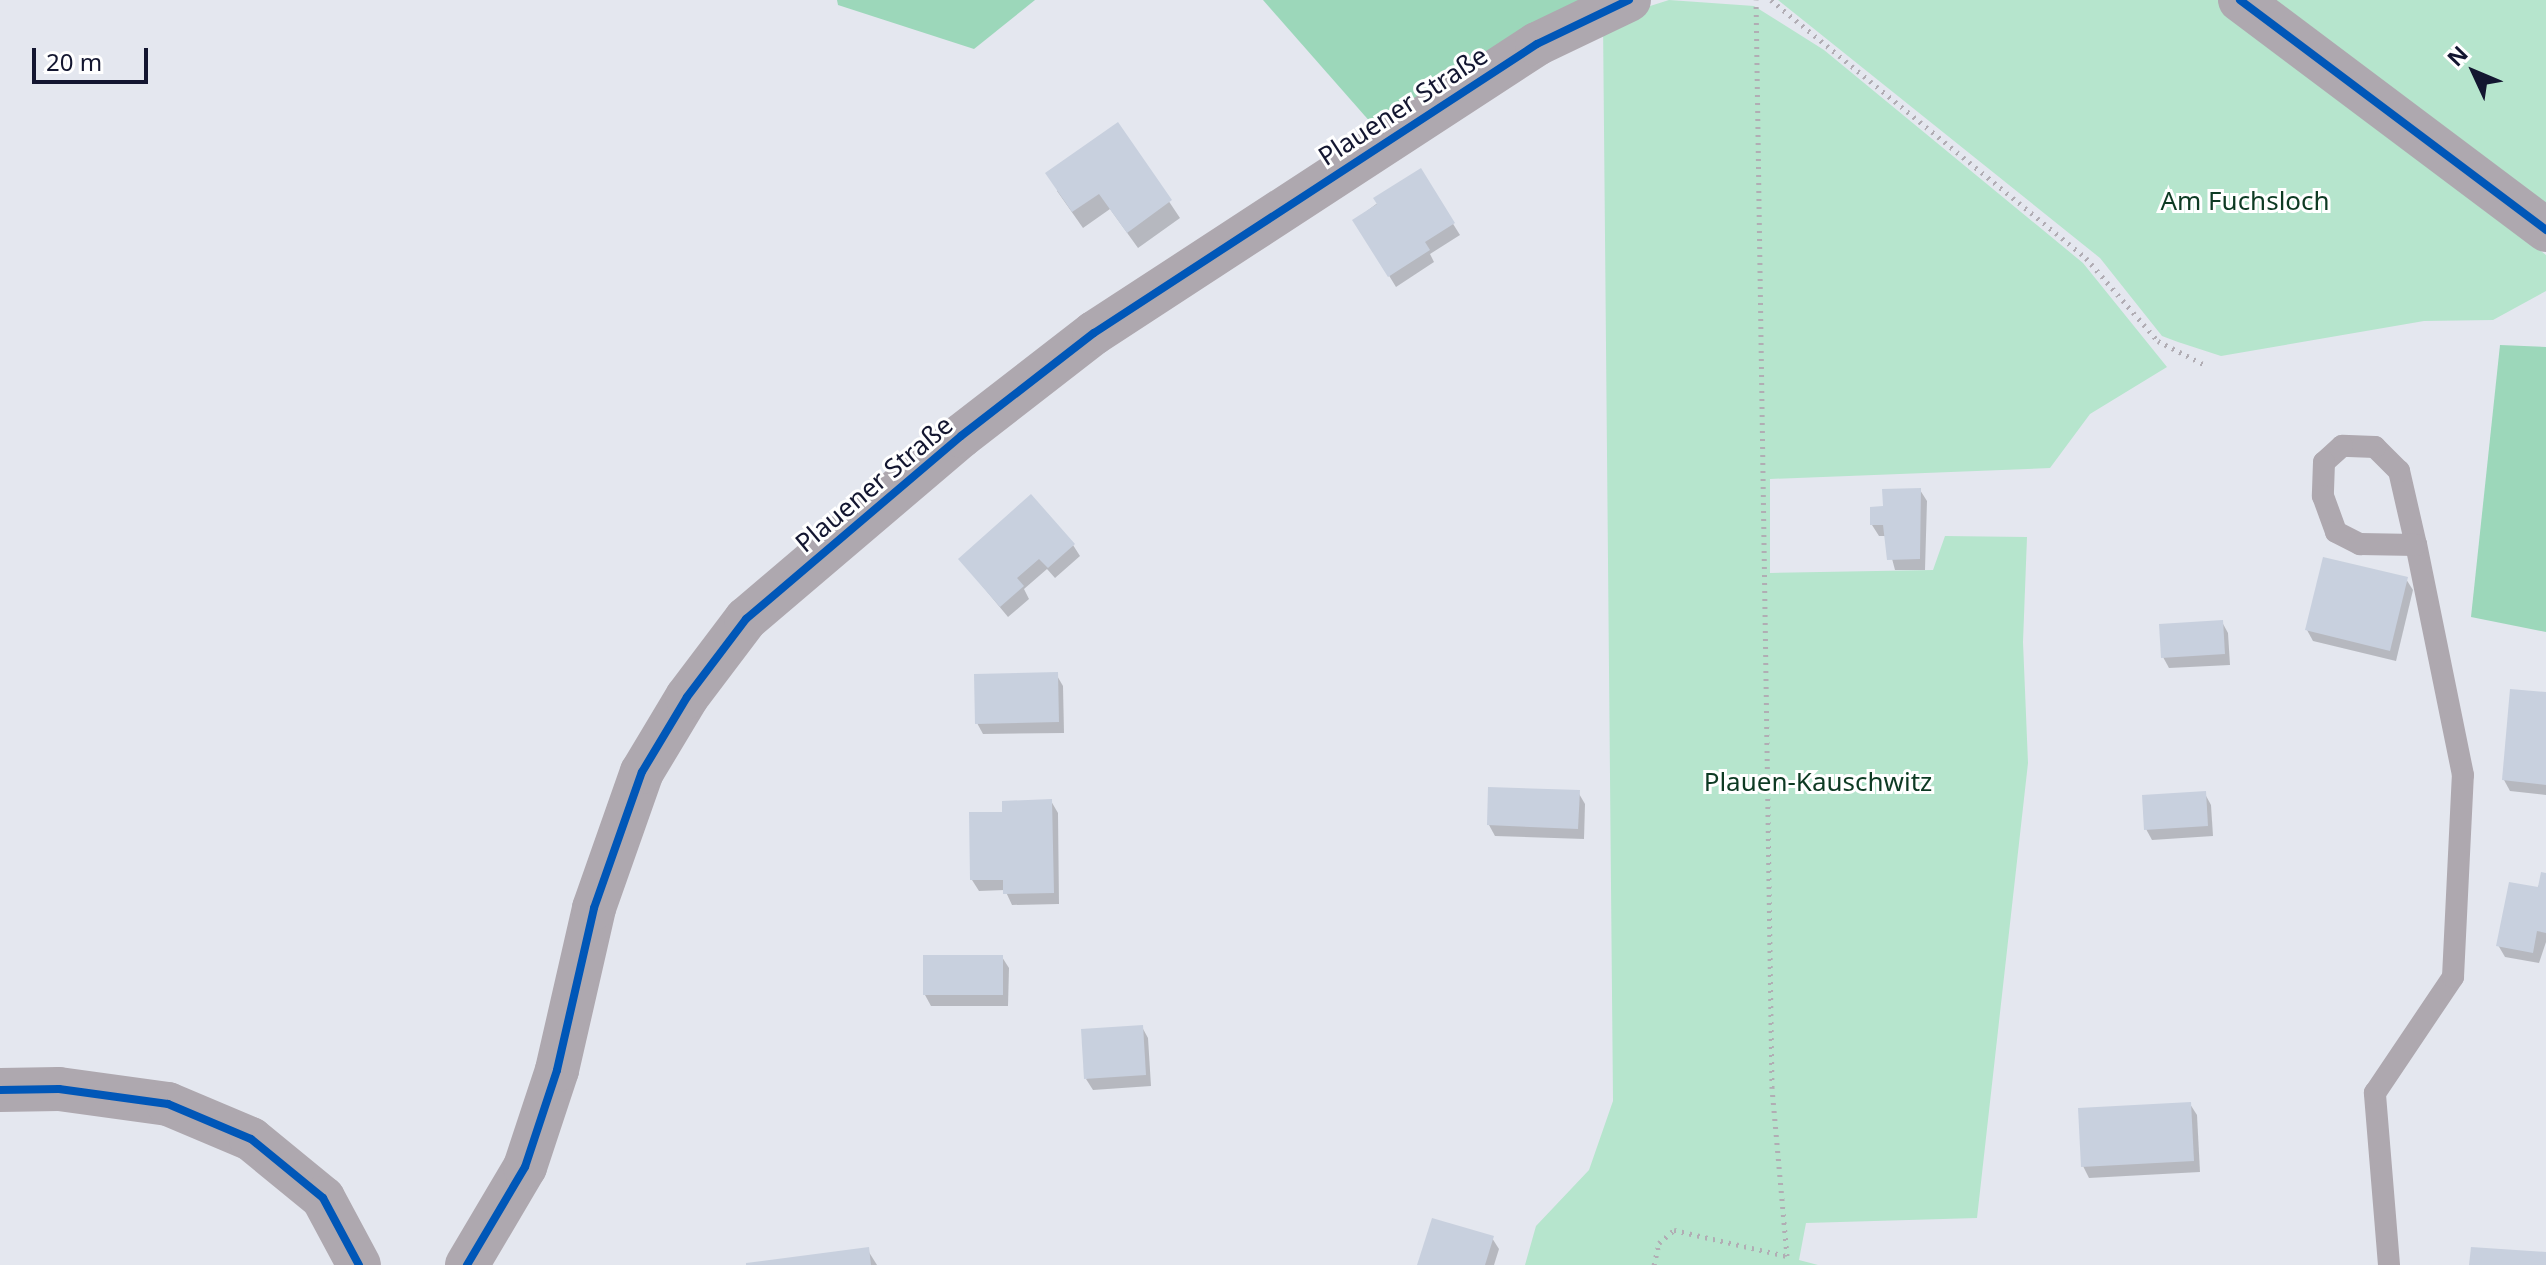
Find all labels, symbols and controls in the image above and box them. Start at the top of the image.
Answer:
scale bar [36,32,152,82]
north arrow [2434,32,2514,112]
text: N [2440,38,2474,72]
street label: Plauener Straße [1313,40,1493,172]
text: 20 m [46,45,102,78]
park label: Am Fuchsloch [2160,185,2330,217]
street label: Plauener Straße [789,409,959,559]
park label: Plauen-Kauschwitz [1704,766,1932,798]

